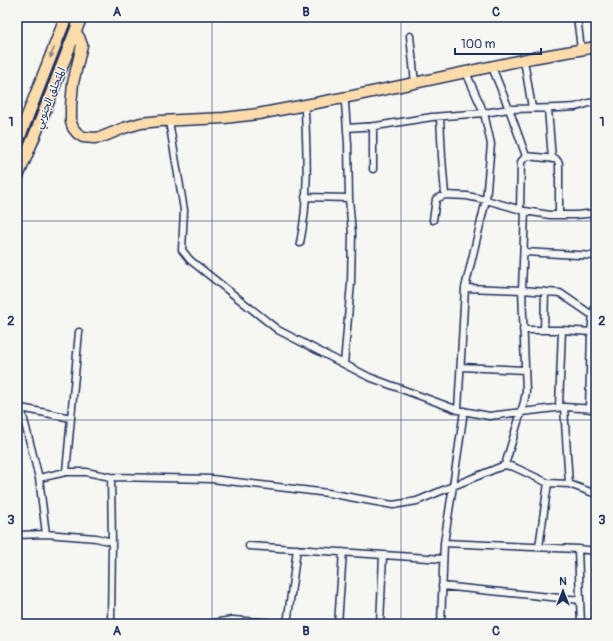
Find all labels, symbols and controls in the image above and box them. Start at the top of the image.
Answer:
text: A [113,4,122,20]
text: B [302,4,310,20]
text: C [492,4,500,20]
scale bar [455,30,541,56]
text: 100 m [461,37,496,52]
one-way arrow [49,48,55,60]
street label: المتحلق الجنوبي [32,65,72,132]
text: 1 [8,114,14,130]
text: 1 [599,114,605,130]
text: 2 [7,313,15,329]
text: 2 [598,313,606,329]
text: 3 [7,512,15,528]
text: 3 [598,512,606,528]
north arrow [543,571,583,611]
text: N [559,575,567,588]
text: A [113,623,122,639]
text: B [302,623,310,639]
text: C [492,623,500,639]

